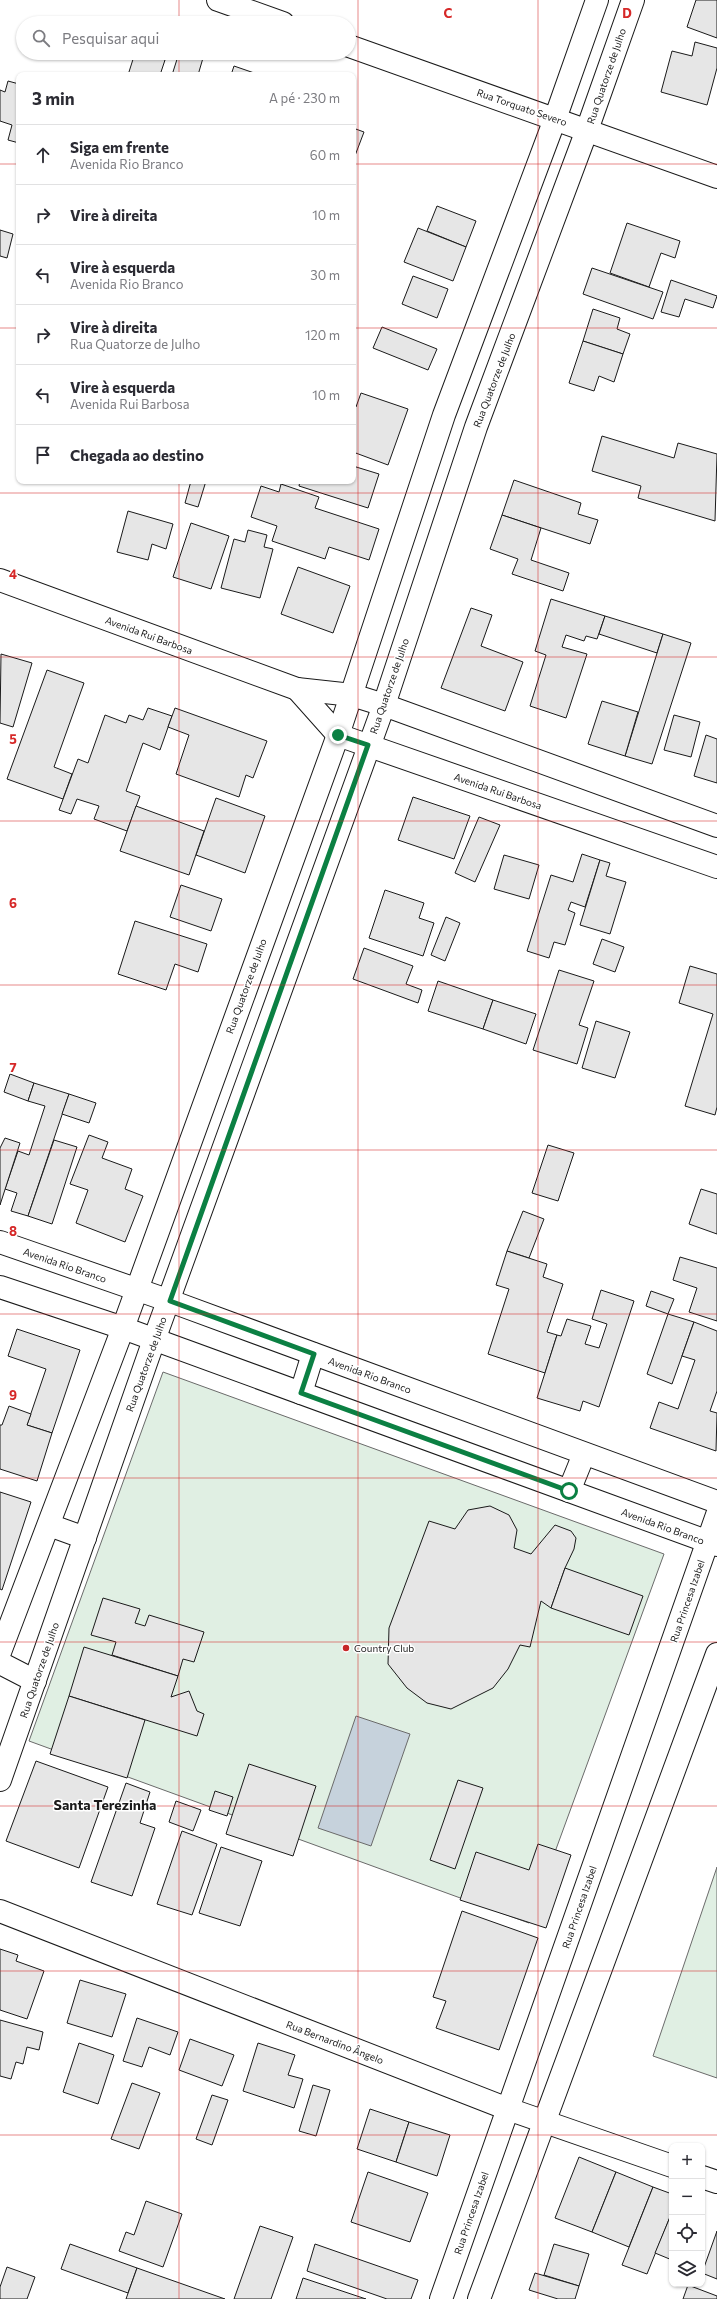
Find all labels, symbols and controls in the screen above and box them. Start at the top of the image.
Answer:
text: C [444,5,453,21]
text: D [622,5,632,21]
search box [16,16,356,60]
icon: search [30,27,52,49]
street label: Rua Quatorze de Julho [584,27,628,125]
text: Pesquisar aqui [62,29,159,47]
street label: Rua Torquato Severo [475,86,569,128]
text: 3 min [32,88,75,109]
text: A pé · 230 m [269,90,340,106]
text: Siga em frente [70,138,169,156]
icon: ahead [32,144,54,166]
text: 60 m [310,147,340,163]
text: Avenida Rio Branco [70,156,184,172]
icon: right [32,204,54,226]
text: Vire à direita [70,206,158,224]
text: 10 m [312,207,340,223]
text: Vire à esquerda [70,258,175,276]
icon: left [32,264,54,286]
text: 30 m [310,267,340,283]
text: Avenida Rio Branco [70,276,184,292]
text: Vire à direita [70,318,158,336]
icon: right [32,324,54,346]
text: 120 m [305,327,340,343]
street label: Rua Quatorze de Julho [470,331,518,429]
text: Rua Quatorze de Julho [70,336,200,352]
text: Vire à esquerda [70,378,175,396]
icon: left [32,384,54,406]
text: 10 m [312,387,340,403]
text: Avenida Rui Barbosa [70,396,190,412]
icon: arrive [32,444,54,466]
text: Chegada ao destino [70,446,204,464]
text: 4 [9,566,17,582]
street label: Avenida Rui Barbosa [104,614,194,656]
street label: Rua Quatorze de Julho [367,637,411,735]
route end [329,726,347,744]
text: 5 [9,731,17,747]
street label: Avenida Rui Barbosa [453,770,543,812]
text: 6 [9,895,17,911]
street label: Rua Quatorze de Julho [223,937,269,1035]
text: 7 [9,1059,17,1075]
text: 8 [9,1223,17,1239]
street label: Avenida Rio Branco [22,1245,108,1285]
street label: Rua Quatorze de Julho [123,1315,169,1413]
street label: Avenida Rio Branco [327,1354,413,1396]
text: 9 [9,1387,17,1403]
route start [560,1482,578,1500]
street label: Avenida Rio Branco [620,1505,706,1547]
street label: Rua Princesa Izabel [667,1558,707,1644]
street label: Rua Quatorze de Julho [17,1621,61,1719]
place label: Country Club [354,1642,414,1654]
marker: Country Club [341,1643,351,1653]
district label: Santa Terezinha [54,1796,156,1813]
street label: Rua Princesa Izabel [559,1864,599,1950]
street label: Rua Bernardino Ângelo [284,2018,386,2066]
map controls [669,2143,705,2287]
button: + [669,2143,705,2179]
street label: Rua Princesa Izabel [451,2170,491,2256]
button: − [669,2179,705,2215]
button: locate [669,2215,705,2251]
button: layers [669,2251,705,2287]

